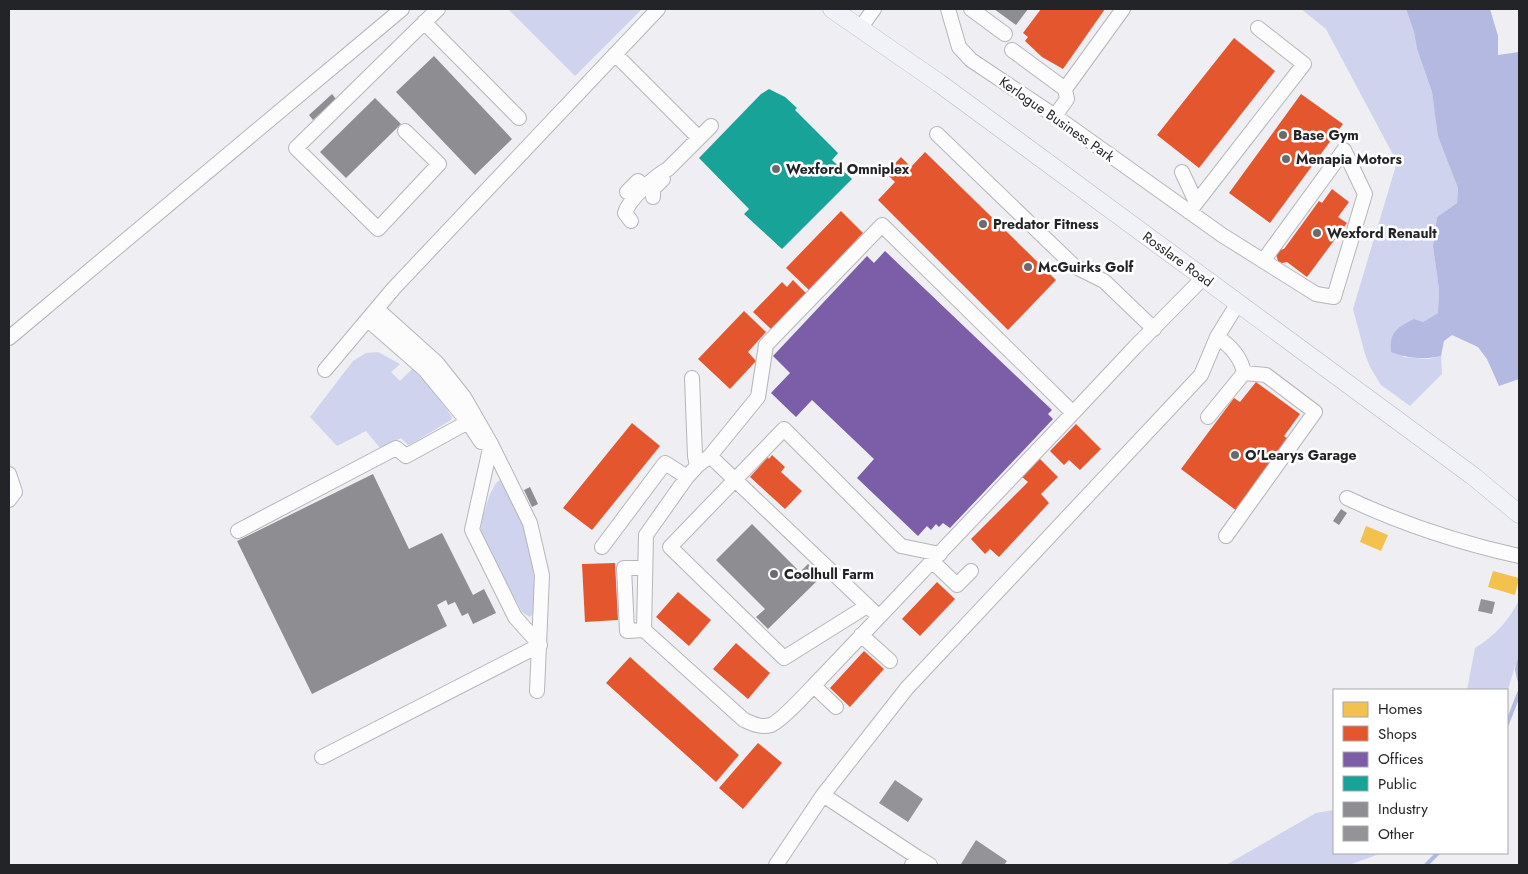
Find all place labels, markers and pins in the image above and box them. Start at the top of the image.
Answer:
place label: Base Gym [1293,125,1359,145]
marker: Base Gym [1277,129,1289,141]
place label: Menapia Motors [1296,149,1403,169]
marker: Menapia Motors [1280,153,1292,165]
place label: Wexford Omniplex [786,159,910,179]
marker: Wexford Omniplex [770,163,782,175]
place label: Predator Fitness [993,214,1099,234]
marker: Predator Fitness [977,218,989,230]
place label: Wexford Renault [1327,223,1437,243]
marker: Wexford Renault [1311,227,1323,239]
place label: McGuirks Golf [1038,257,1135,277]
marker: McGuirks Golf [1022,261,1034,273]
place label: O'Learys Garage [1245,445,1357,465]
marker: O'Learys Garage [1229,449,1241,461]
place label: Coolhull Farm [784,564,874,584]
marker: Coolhull Farm [768,568,780,580]

